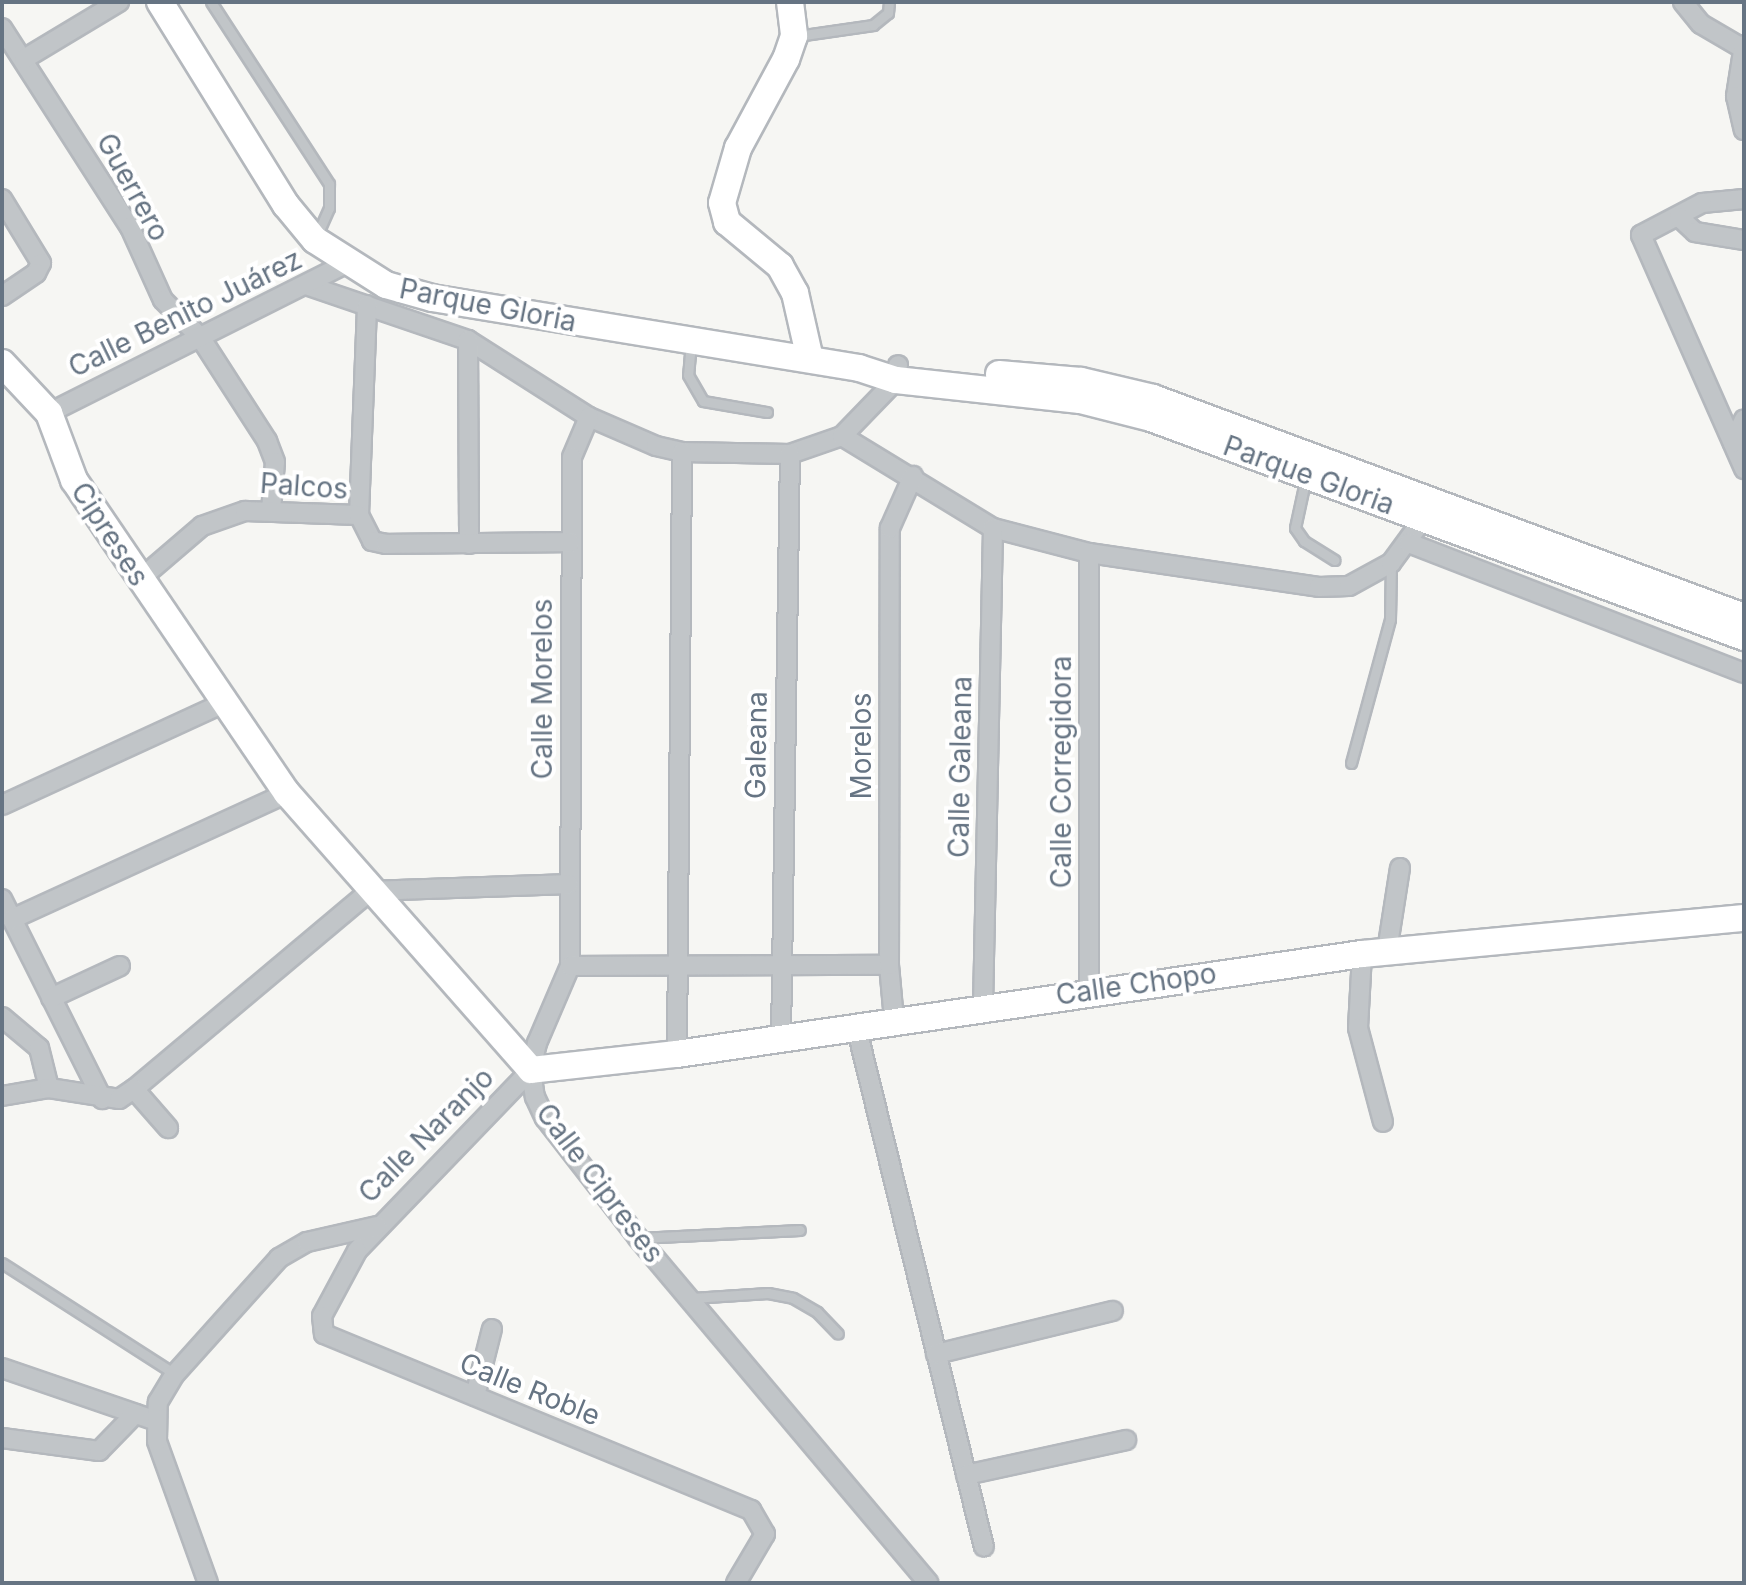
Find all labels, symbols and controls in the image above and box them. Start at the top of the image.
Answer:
street label: Guerrero [90,127,176,247]
street label: Calle Benito Juárez [63,242,307,384]
street label: Parque Gloria [397,271,579,339]
street label: Parque Gloria [1219,429,1399,521]
street label: Palcos [259,466,349,506]
street label: Cipreses [64,476,156,592]
street label: Calle Morelos [525,599,559,779]
street label: Calle Corregidora [1044,656,1078,888]
street label: Calle Galeana [942,676,978,858]
street label: Galeana [738,691,774,799]
street label: Morelos [844,693,878,799]
street label: Calle Chopo [1054,956,1218,1012]
street label: Calle Naranjo [351,1060,501,1210]
street label: Calle Cipreses [529,1097,671,1269]
street label: Calle Roble [455,1346,605,1432]

